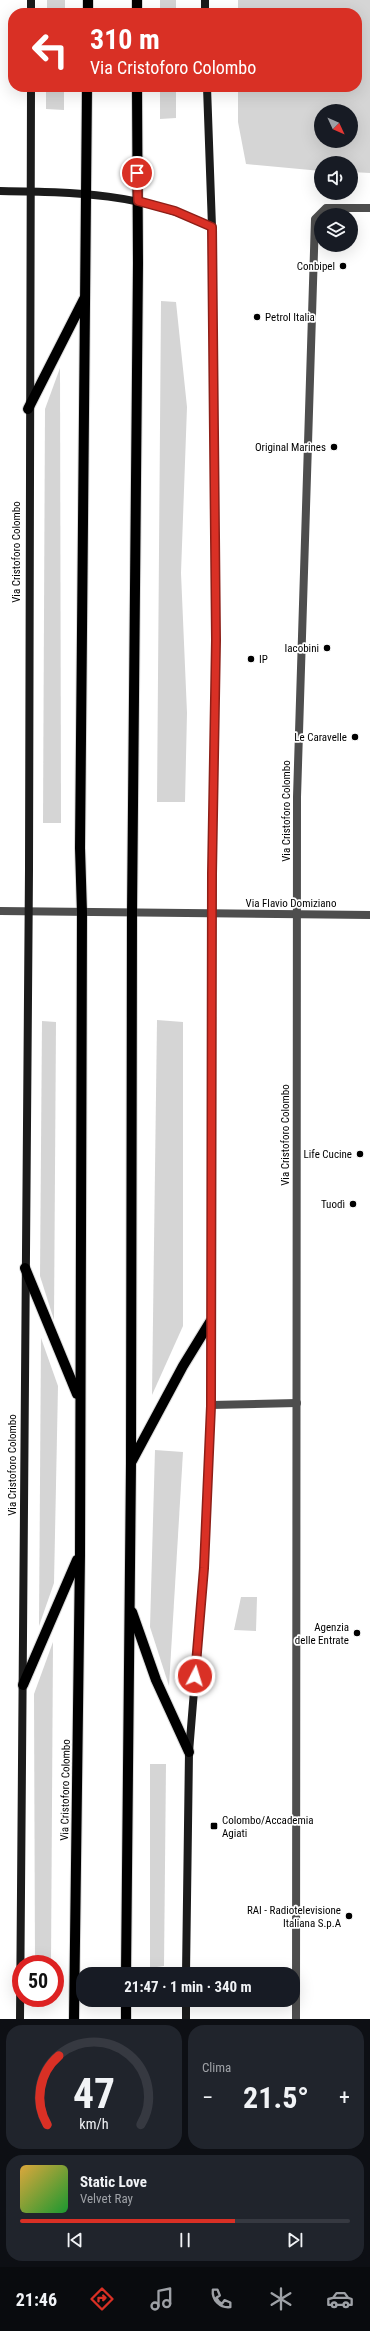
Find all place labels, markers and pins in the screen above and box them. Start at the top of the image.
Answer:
pin [120,156,154,190]
place label: Conbipel [297,260,335,273]
marker: Conbipel [338,261,348,271]
place label: Petrol Italia [265,311,315,324]
marker: Petrol Italia [252,312,262,322]
place label: Original Marines [255,441,326,454]
marker: Original Marines [329,442,339,452]
place label: Iacobini [285,642,319,655]
marker: Iacobini [322,643,332,653]
place label: IP [259,653,268,666]
marker: IP [246,654,256,664]
place label: Le Caravelle [294,731,347,744]
marker: Le Caravelle [350,732,360,742]
place label: Life Cucine [304,1148,352,1161]
marker: Life Cucine [355,1149,365,1159]
place label: Tuodì [321,1198,345,1211]
marker: Tuodì [348,1199,358,1209]
place label: Agenzia delle Entrate [295,1621,349,1647]
marker: Agenzia delle Entrate [352,1628,362,1638]
place label: Colombo/Accademia Agiati [222,1814,314,1840]
marker: Colombo/Accademia Agiati [209,1821,219,1831]
place label: RAI - Radiotelevisione Italiana S.p.A [247,1904,342,1930]
marker: RAI - Radiotelevisione Italiana S.p.A [344,1911,354,1921]

